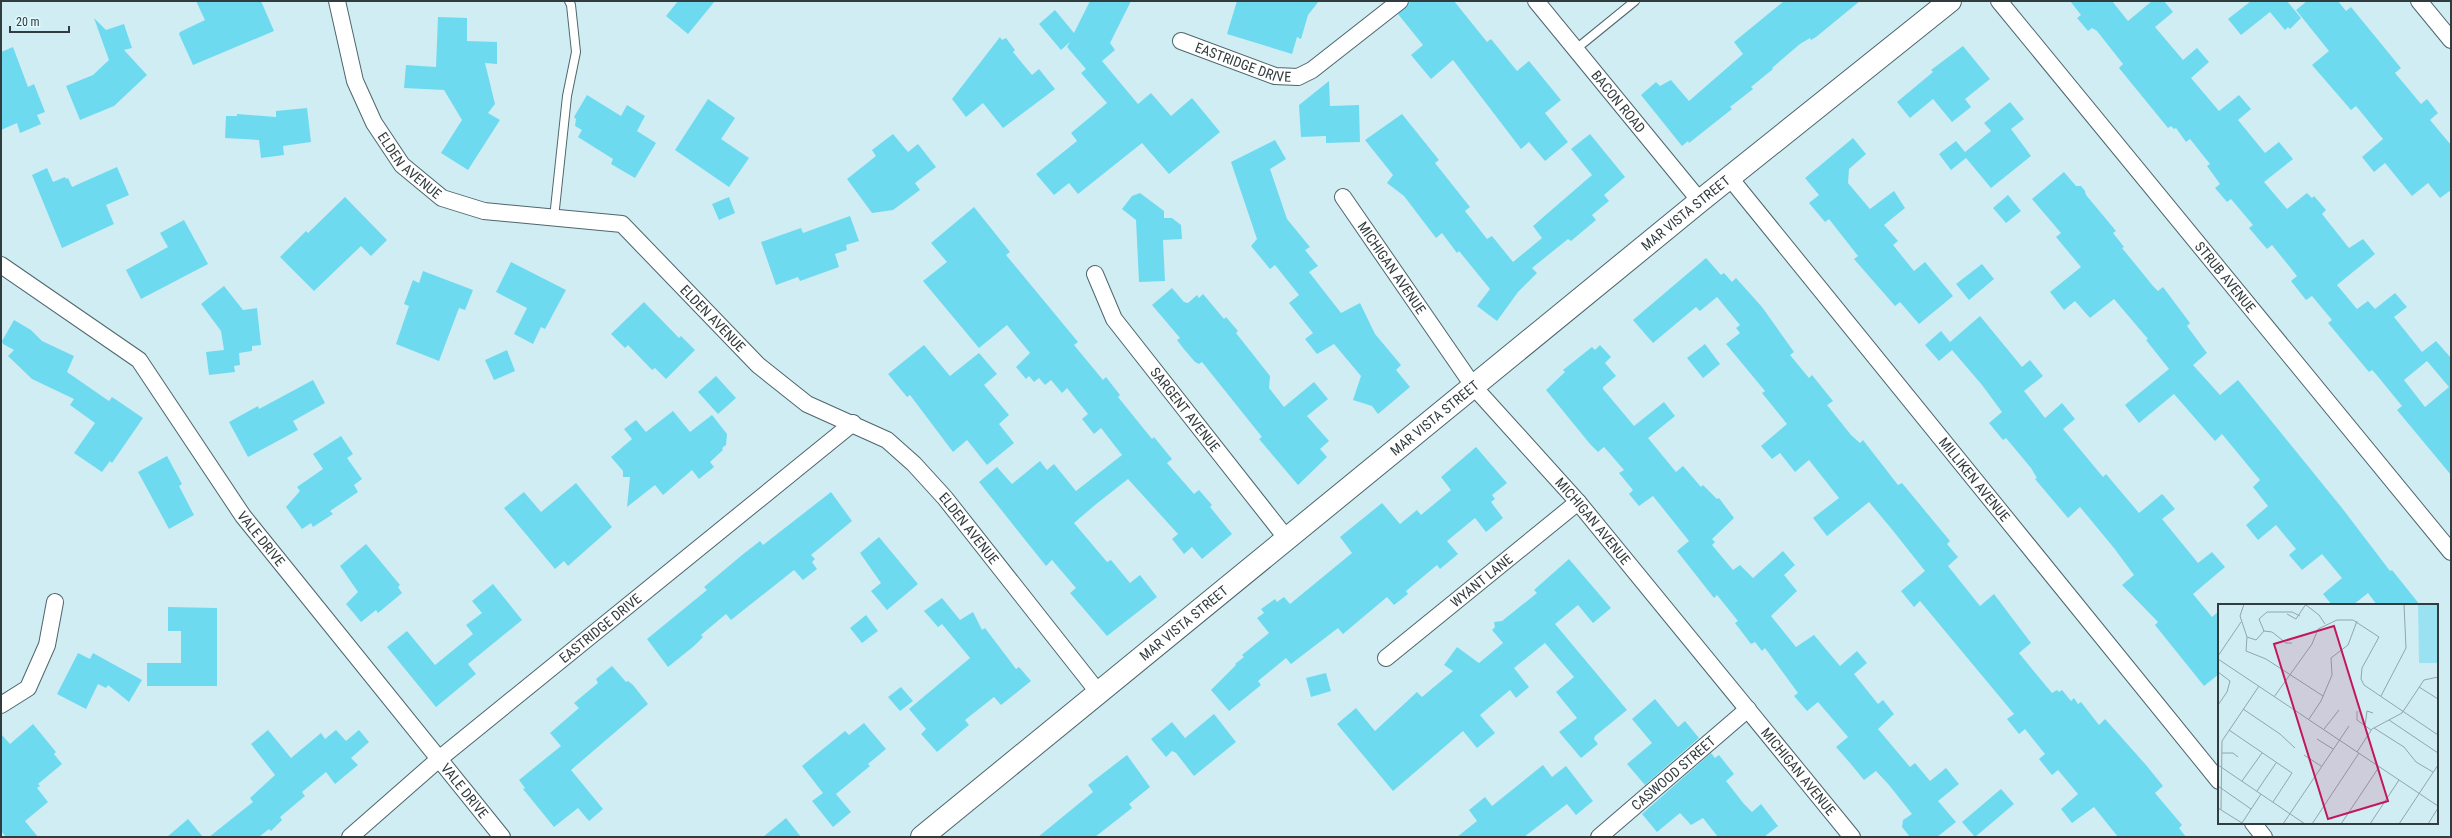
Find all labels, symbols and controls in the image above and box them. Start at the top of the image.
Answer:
scale bar [10,8,69,34]
text: 20 m [16,15,40,29]
street label: EASTRIDGE DRIVE [1193,39,1291,85]
street label: BACON ROAD [1588,67,1649,136]
street label: ELDEN AVENUE [374,129,445,202]
street label: MAR VISTA STREET [1638,172,1733,254]
street label: MICHIGAN AVENUE [1354,219,1429,317]
street label: STRUB AVENUE [2192,238,2259,316]
street label: ELDEN AVENUE [677,282,749,355]
street label: SARGENT AVENUE [1147,364,1223,455]
street label: MAR VISTA STREET [1387,377,1482,459]
street label: MILLIKEN AVENUE [1936,434,2013,525]
street label: MICHIGAN AVENUE [1552,474,1634,568]
street label: ELDEN AVENUE [936,489,1002,567]
street label: VALE DRIVE [234,508,288,569]
street label: WYANT LANE [1447,551,1516,610]
street label: MAR VISTA STREET [1136,582,1231,664]
street label: EASTRIDGE DRIVE [556,590,644,666]
inset map [2218,604,2438,824]
street label: MICHIGAN AVENUE [1758,725,1839,819]
street label: CASWOOD STREET [1628,733,1719,814]
street label: VALE DRIVE [438,760,492,821]

